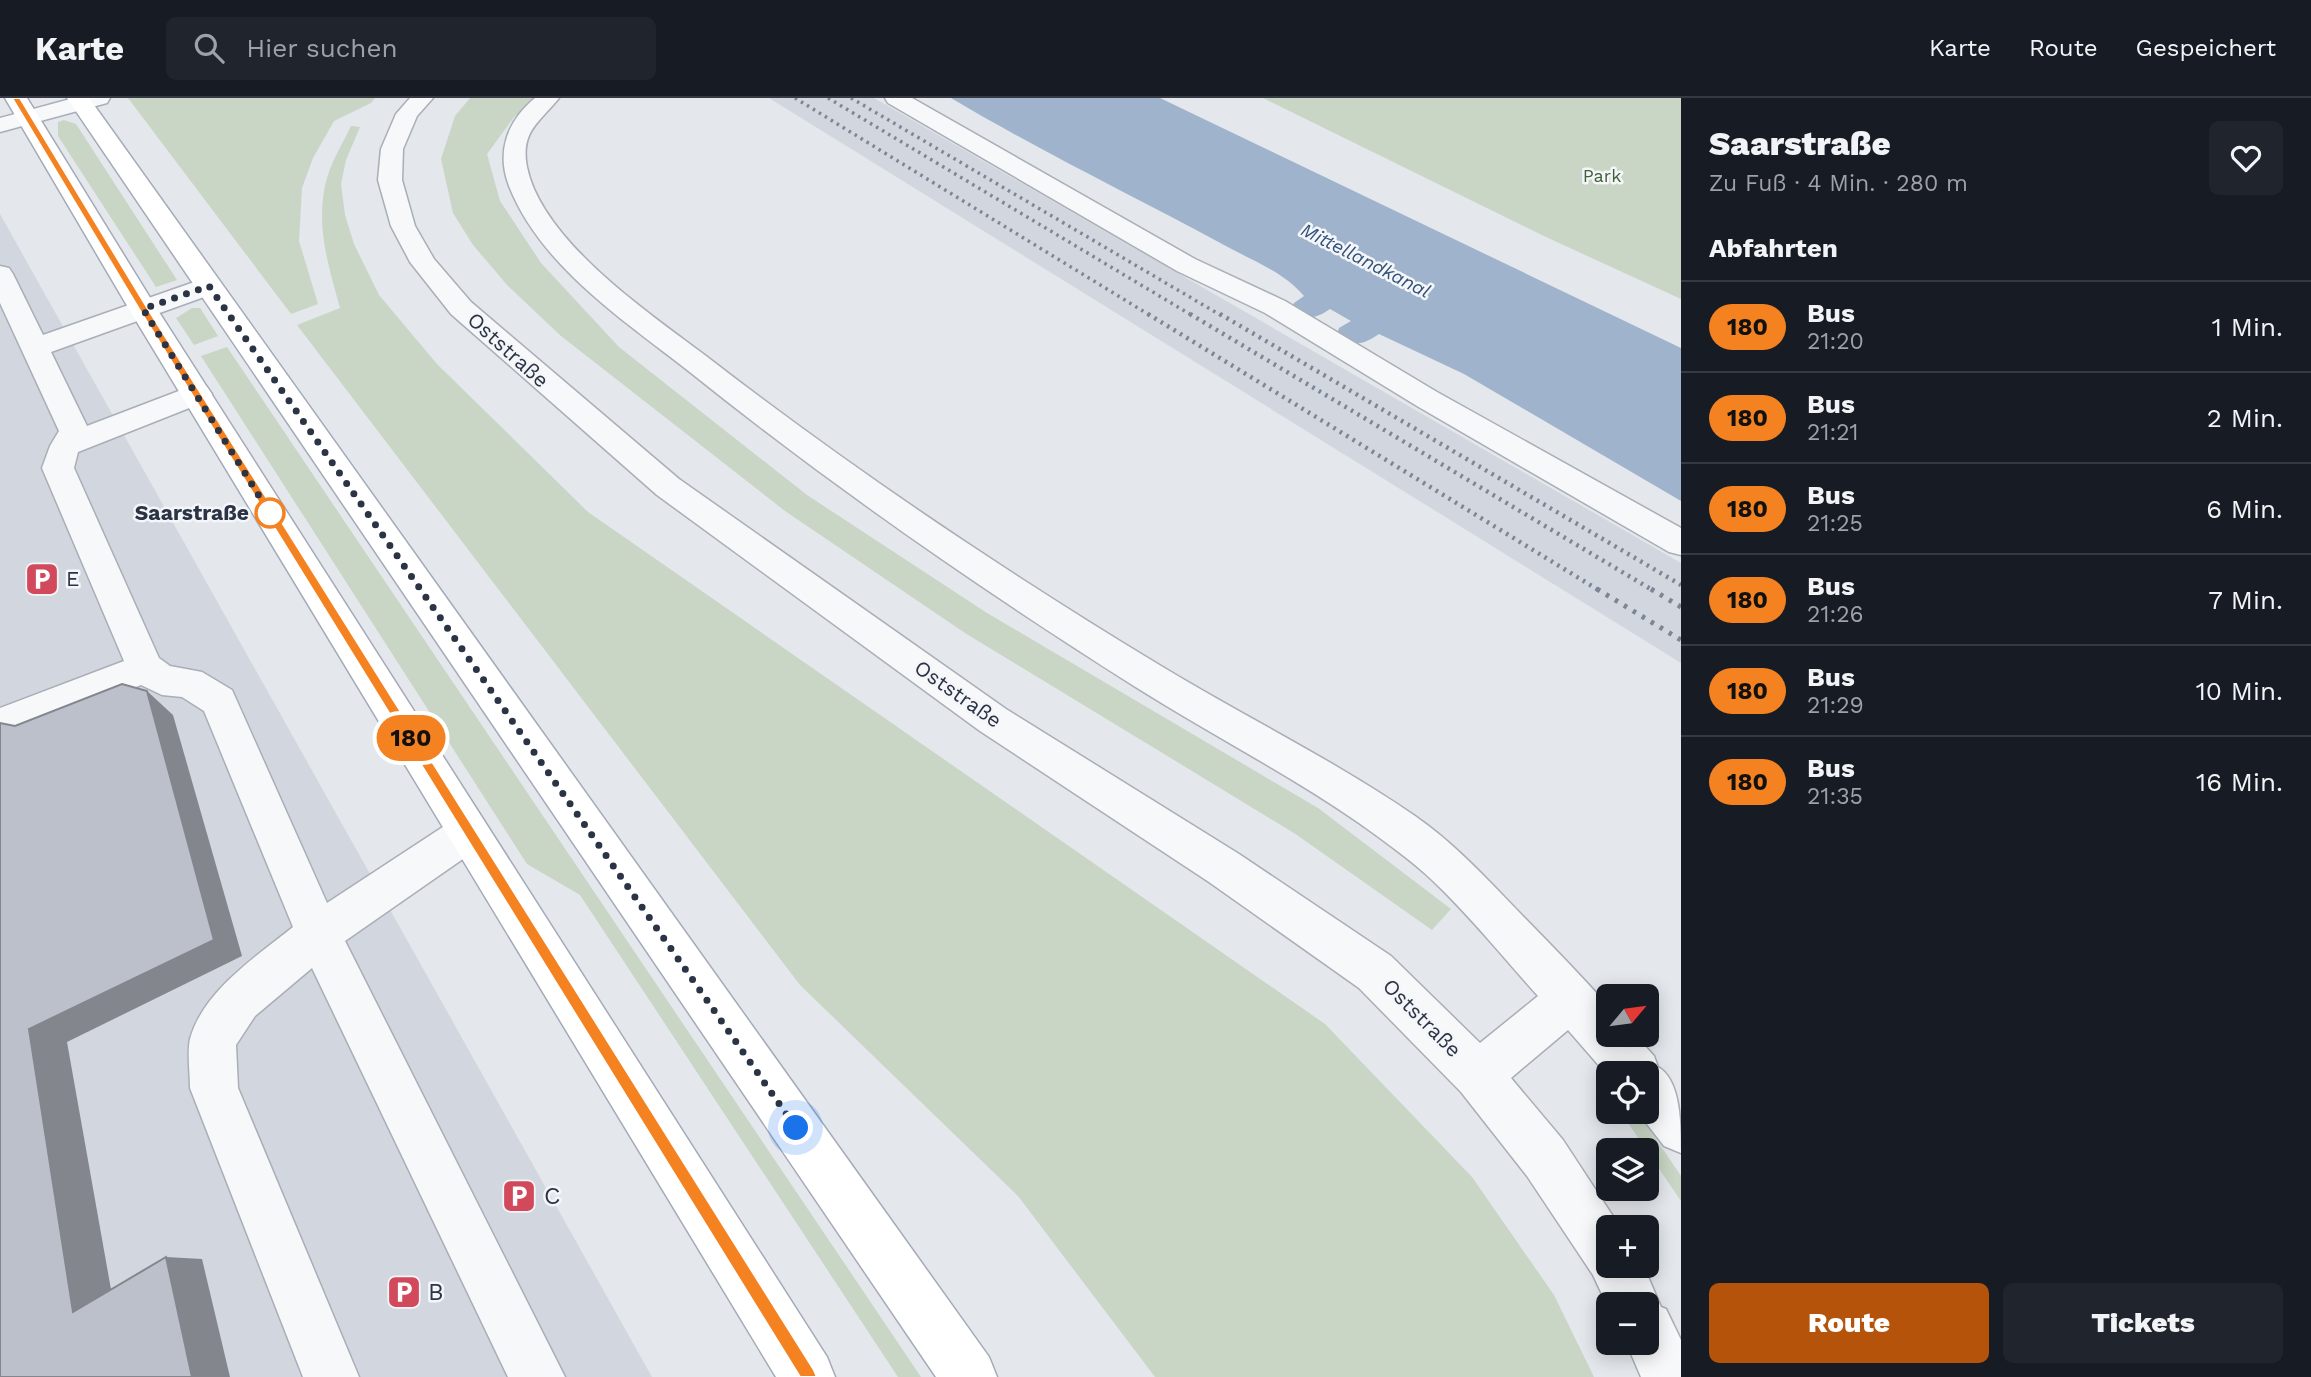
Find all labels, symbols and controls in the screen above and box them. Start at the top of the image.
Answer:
search box [166,17,656,80]
text: Karte [35,29,124,68]
icon: search [190,29,228,67]
text: Hier suchen [246,33,398,63]
text: Karte [1929,34,1991,62]
text: Route [2029,34,2098,62]
text: Gespeichert [2136,34,2276,62]
button: heart [2209,121,2283,195]
text: Saarstraße [1709,124,1891,163]
park label: Park [1583,165,1621,186]
text: Zu Fuß · 4 Min. · 280 m [1709,170,1968,197]
water label: Mittellandkanal [1297,218,1434,303]
text: Abfahrten [1709,233,1838,263]
text: Bus [1807,298,1855,328]
street label: Oststraße [463,307,554,393]
text: 1 Min. [2212,312,2283,342]
text: 180 [1727,313,1768,341]
text: 21:20 [1807,328,1864,355]
text: Bus [1807,389,1855,419]
text: 2 Min. [2207,403,2283,433]
text: 180 [1727,404,1768,432]
text: 21:21 [1807,419,1859,446]
text: Bus [1807,480,1855,510]
text: 6 Min. [2206,494,2283,524]
text: 180 [1727,495,1768,523]
marker: Saarstraße [255,498,285,528]
place label: Saarstraße [135,500,249,525]
text: 21:25 [1807,510,1863,537]
parking icon: E [23,560,61,598]
place label: E [66,566,79,591]
text: Bus [1807,571,1855,601]
text: 7 Min. [2208,585,2283,615]
text: 180 [1727,586,1768,614]
text: 21:26 [1807,601,1864,628]
street label: Oststraße [910,654,1007,733]
text: Bus [1807,662,1855,692]
text: 10 Min. [2196,676,2283,706]
text: 180 [1727,677,1768,705]
text: 21:29 [1807,692,1864,719]
line badge: 180 [371,715,451,761]
text: 180 [391,724,431,752]
text: Bus [1807,753,1855,783]
text: 16 Min. [2196,767,2283,797]
text: 180 [1727,768,1768,796]
text: 21:35 [1807,783,1863,810]
street label: Oststraße [1378,973,1467,1062]
north arrow [1596,984,1659,1046]
map controls [1596,984,1659,1355]
button: locate [1596,1061,1659,1124]
your location [778,1110,813,1145]
button: layers [1596,1138,1659,1201]
parking icon: C [500,1177,538,1215]
place label: C [544,1182,560,1210]
button: + [1596,1215,1659,1278]
parking icon: B [385,1273,423,1311]
place label: B [428,1278,444,1306]
button: Route [1709,1283,1989,1363]
button: Tickets [2003,1283,2283,1363]
button: − [1596,1292,1659,1355]

